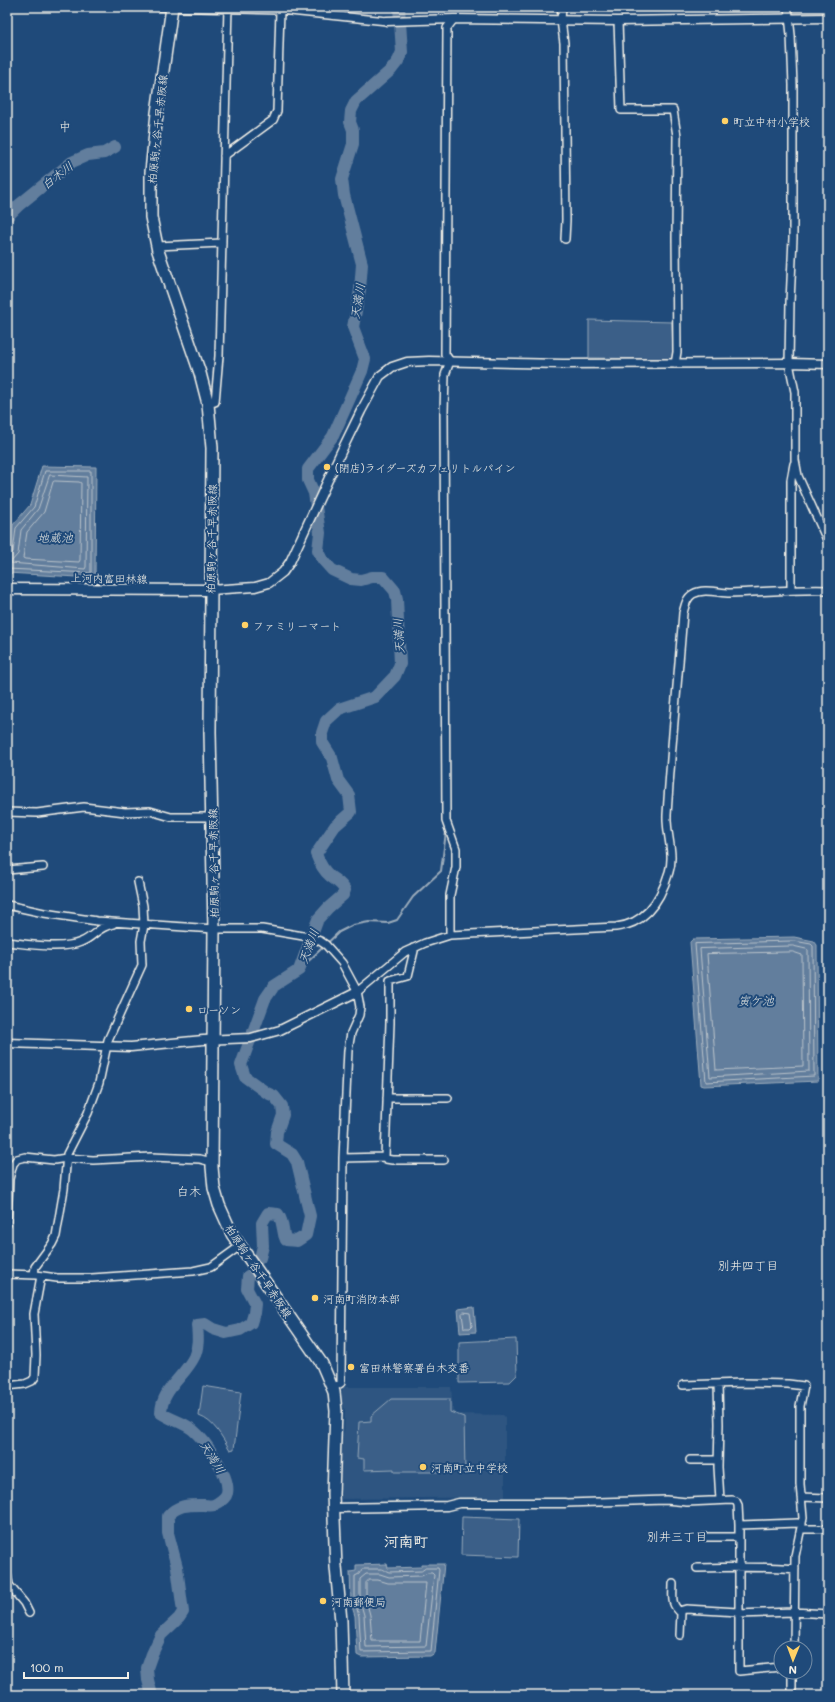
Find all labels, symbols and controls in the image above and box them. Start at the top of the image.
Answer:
street label: 柏原駒ヶ谷千早赤阪線 [144,74,170,184]
place label: 町立中村小学校 [733,114,810,129]
marker: 町立中村小学校 [720,116,730,126]
district label: 中 [59,118,71,134]
water label: 白木川 [38,158,76,192]
water label: 天満川 [346,282,368,320]
place label: (閉店)ライダーズカフェリトルパイン [335,460,515,475]
marker: (閉店)ライダーズカフェリトルパイン [322,462,332,472]
street label: 柏原駒ヶ谷千早赤阪線 [203,484,219,594]
water label: 地蔵池 [37,529,74,545]
street label: 上河内富田林線 [70,570,148,586]
water label: 天満川 [389,617,407,655]
place label: ファミリーマート [253,618,341,633]
marker: ファミリーマート [240,620,250,630]
street label: 柏原駒ヶ谷千早赤阪線 [205,808,221,918]
water label: 天満川 [294,926,322,966]
water label: 寅ケ池 [738,992,775,1008]
place label: ローソン [197,1002,241,1017]
marker: ローソン [184,1004,194,1014]
district label: 白木 [177,1183,201,1199]
street label: 柏原駒ヶ谷千早赤阪線 [222,1221,296,1321]
district label: 別井四丁目 [718,1257,778,1273]
place label: 河南町消防本部 [323,1291,400,1306]
marker: 河南町消防本部 [310,1293,320,1303]
place label: 富田林警察署白木交番 [359,1360,469,1375]
marker: 富田林警察署白木交番 [346,1362,356,1372]
water label: 天満川 [197,1437,229,1477]
place label: 河南町立中学校 [431,1460,508,1475]
marker: 河南町立中学校 [418,1462,428,1472]
district label: 別井三丁目 [647,1528,707,1544]
district label: 河南町 [383,1531,429,1551]
place label: 河南郵便局 [331,1594,386,1609]
marker: 河南郵便局 [318,1596,328,1606]
north arrow [773,1640,813,1680]
scale bar [24,1654,128,1680]
text: 100 m [30,1659,64,1675]
text: N [789,1663,797,1678]

